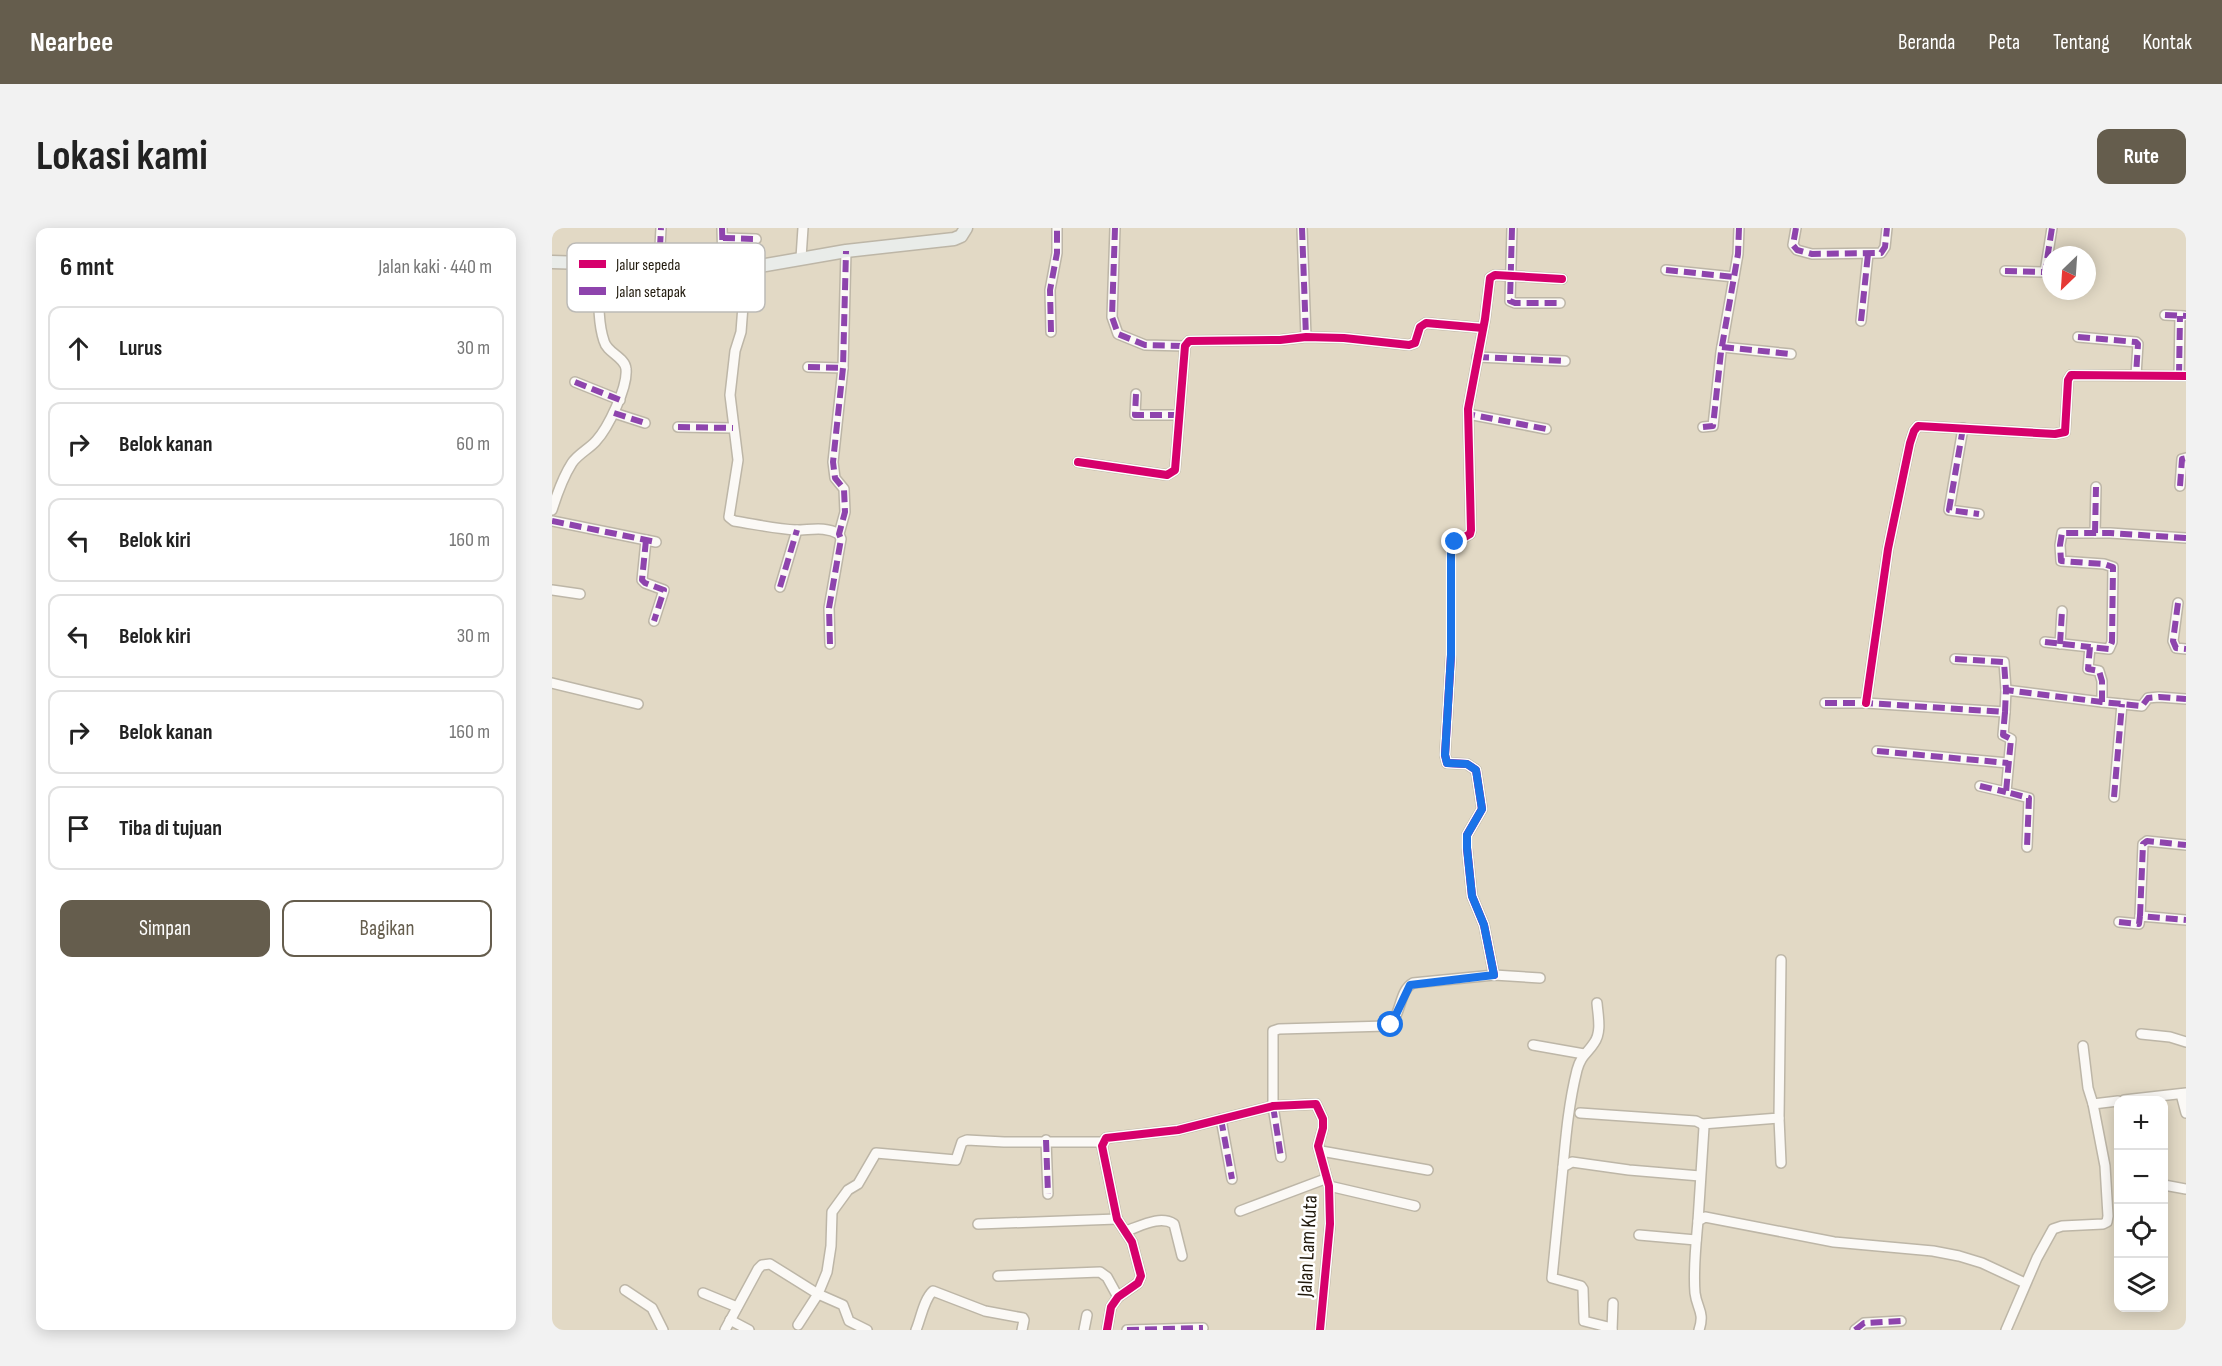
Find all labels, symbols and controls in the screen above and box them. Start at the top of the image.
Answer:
text: Nearbee [30,26,113,59]
text: Beranda [1898,30,1955,55]
text: Peta [1988,30,2020,55]
text: Tentang [2053,30,2110,55]
text: Kontak [2143,30,2192,55]
button: Rute [2097,129,2186,184]
text: Lokasi kami [36,131,208,182]
legend [567,243,765,312]
north arrow [2042,246,2096,300]
text: 6 mnt [60,252,114,283]
text: Jalan kaki · 440 m [378,255,492,279]
text: Jalur sepeda [615,256,680,275]
text: Jalan setapak [615,283,686,302]
icon: ahead [62,332,95,365]
text: Lurus [119,335,162,362]
text: 30 m [457,336,490,360]
icon: right [62,428,95,461]
text: Belok kanan [119,431,212,458]
text: 60 m [456,432,490,456]
icon: left [62,524,95,557]
text: Belok kiri [119,527,191,554]
text: 160 m [449,528,490,552]
route end [1441,528,1467,554]
icon: left [62,620,95,653]
text: Belok kiri [119,623,191,650]
text: 30 m [457,624,490,648]
icon: right [62,716,95,749]
text: Belok kanan [119,719,212,746]
text: 160 m [449,720,490,744]
icon: arrive [62,812,95,845]
text: Tiba di tujuan [119,815,222,842]
button: Simpan [60,900,270,957]
button: Bagikan [282,900,492,957]
route start [1377,1011,1403,1037]
map controls [2114,1096,2168,1312]
button: + [2114,1096,2168,1150]
button: − [2114,1150,2168,1204]
street label: Jalan Lam Kuta [1292,1195,1323,1299]
button: locate [2114,1204,2168,1258]
button: layers [2114,1258,2168,1312]

